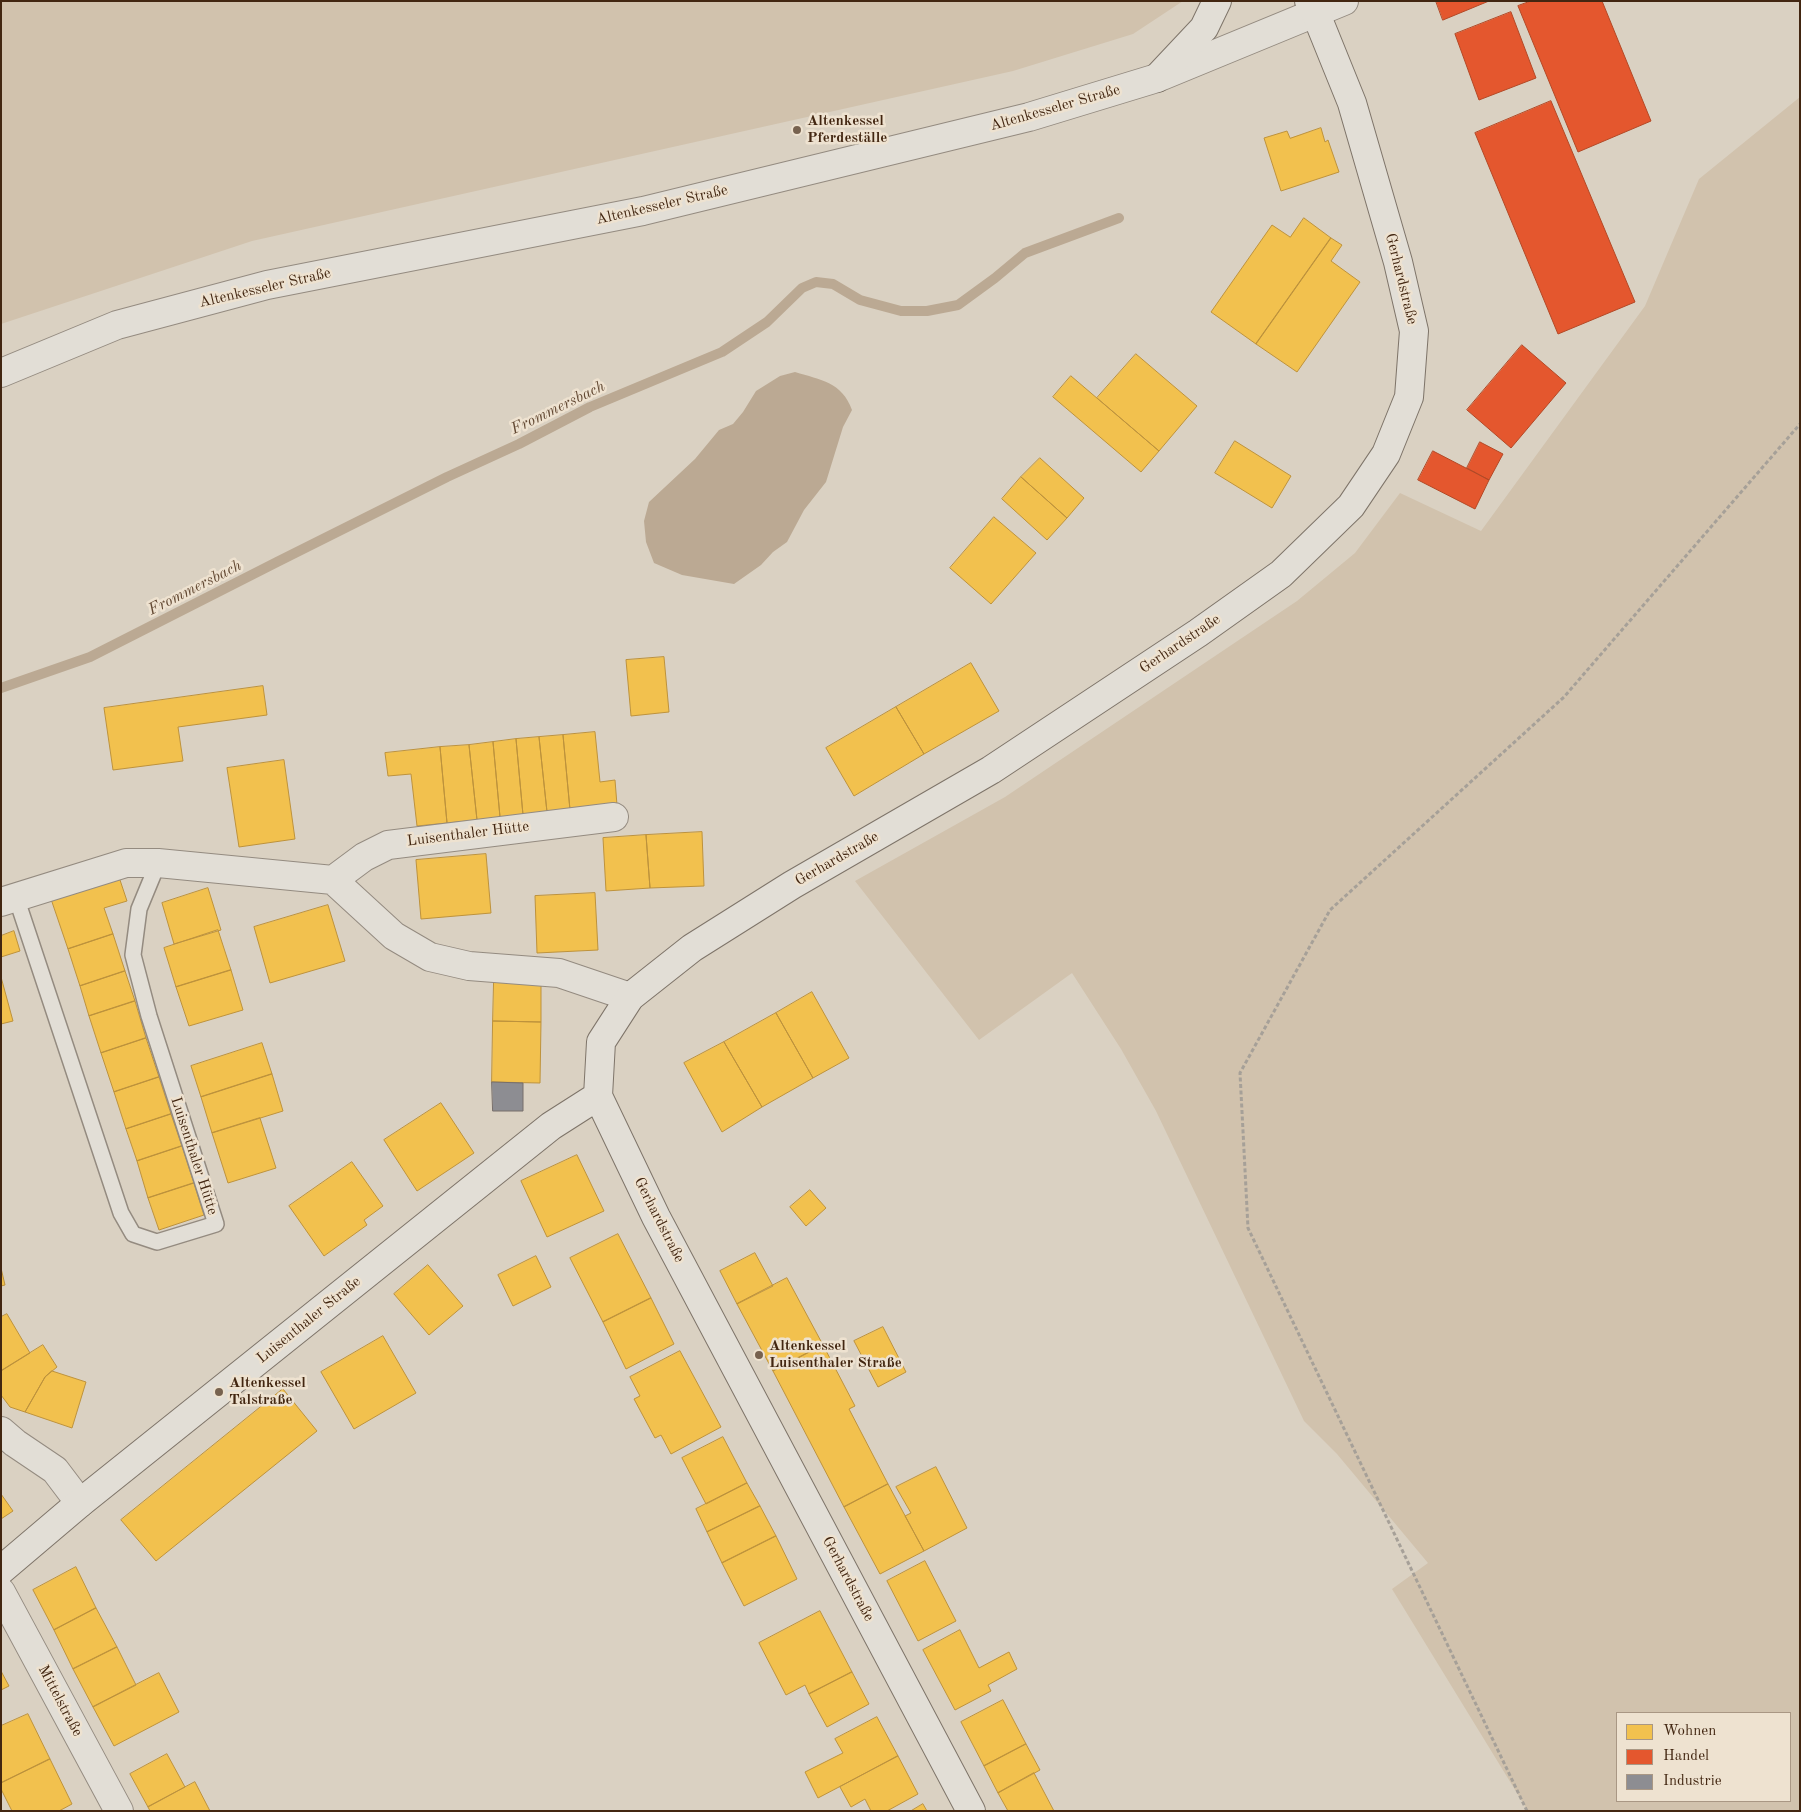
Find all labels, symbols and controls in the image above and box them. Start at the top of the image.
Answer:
street label: Altenkesseler Straße [988,81,1122,135]
place label: Altenkessel Pferdeställe [807,112,887,147]
marker: Altenkessel Pferdeställe [791,124,803,136]
street label: Altenkesseler Straße [594,181,730,229]
street label: Gerhardstraße [1381,231,1421,327]
street label: Altenkesseler Straße [197,264,333,312]
water label: Frommersbach [508,377,608,439]
water label: Frommersbach [145,556,245,620]
street label: Gerhardstraße [1136,610,1224,678]
street label: Luisenthaler Hütte [406,818,530,850]
street label: Gerhardstraße [792,828,882,890]
street label: Luisenthaler Hütte [166,1095,222,1217]
street label: Gerhardstraße [630,1174,688,1266]
street label: Luisenthaler Straße [253,1273,365,1367]
place label: Altenkessel Luisenthaler Straße [769,1337,902,1372]
marker: Altenkessel Luisenthaler Straße [753,1349,765,1361]
place label: Altenkessel Talstraße [229,1374,306,1409]
marker: Altenkessel Talstraße [213,1386,225,1398]
street label: Gerhardstraße [818,1533,878,1625]
street label: Mittelstraße [34,1662,86,1740]
legend [1616,1712,1791,1802]
text: Wohnen [1663,1724,1716,1739]
text: Handel [1663,1749,1709,1764]
text: Industrie [1663,1774,1722,1789]

